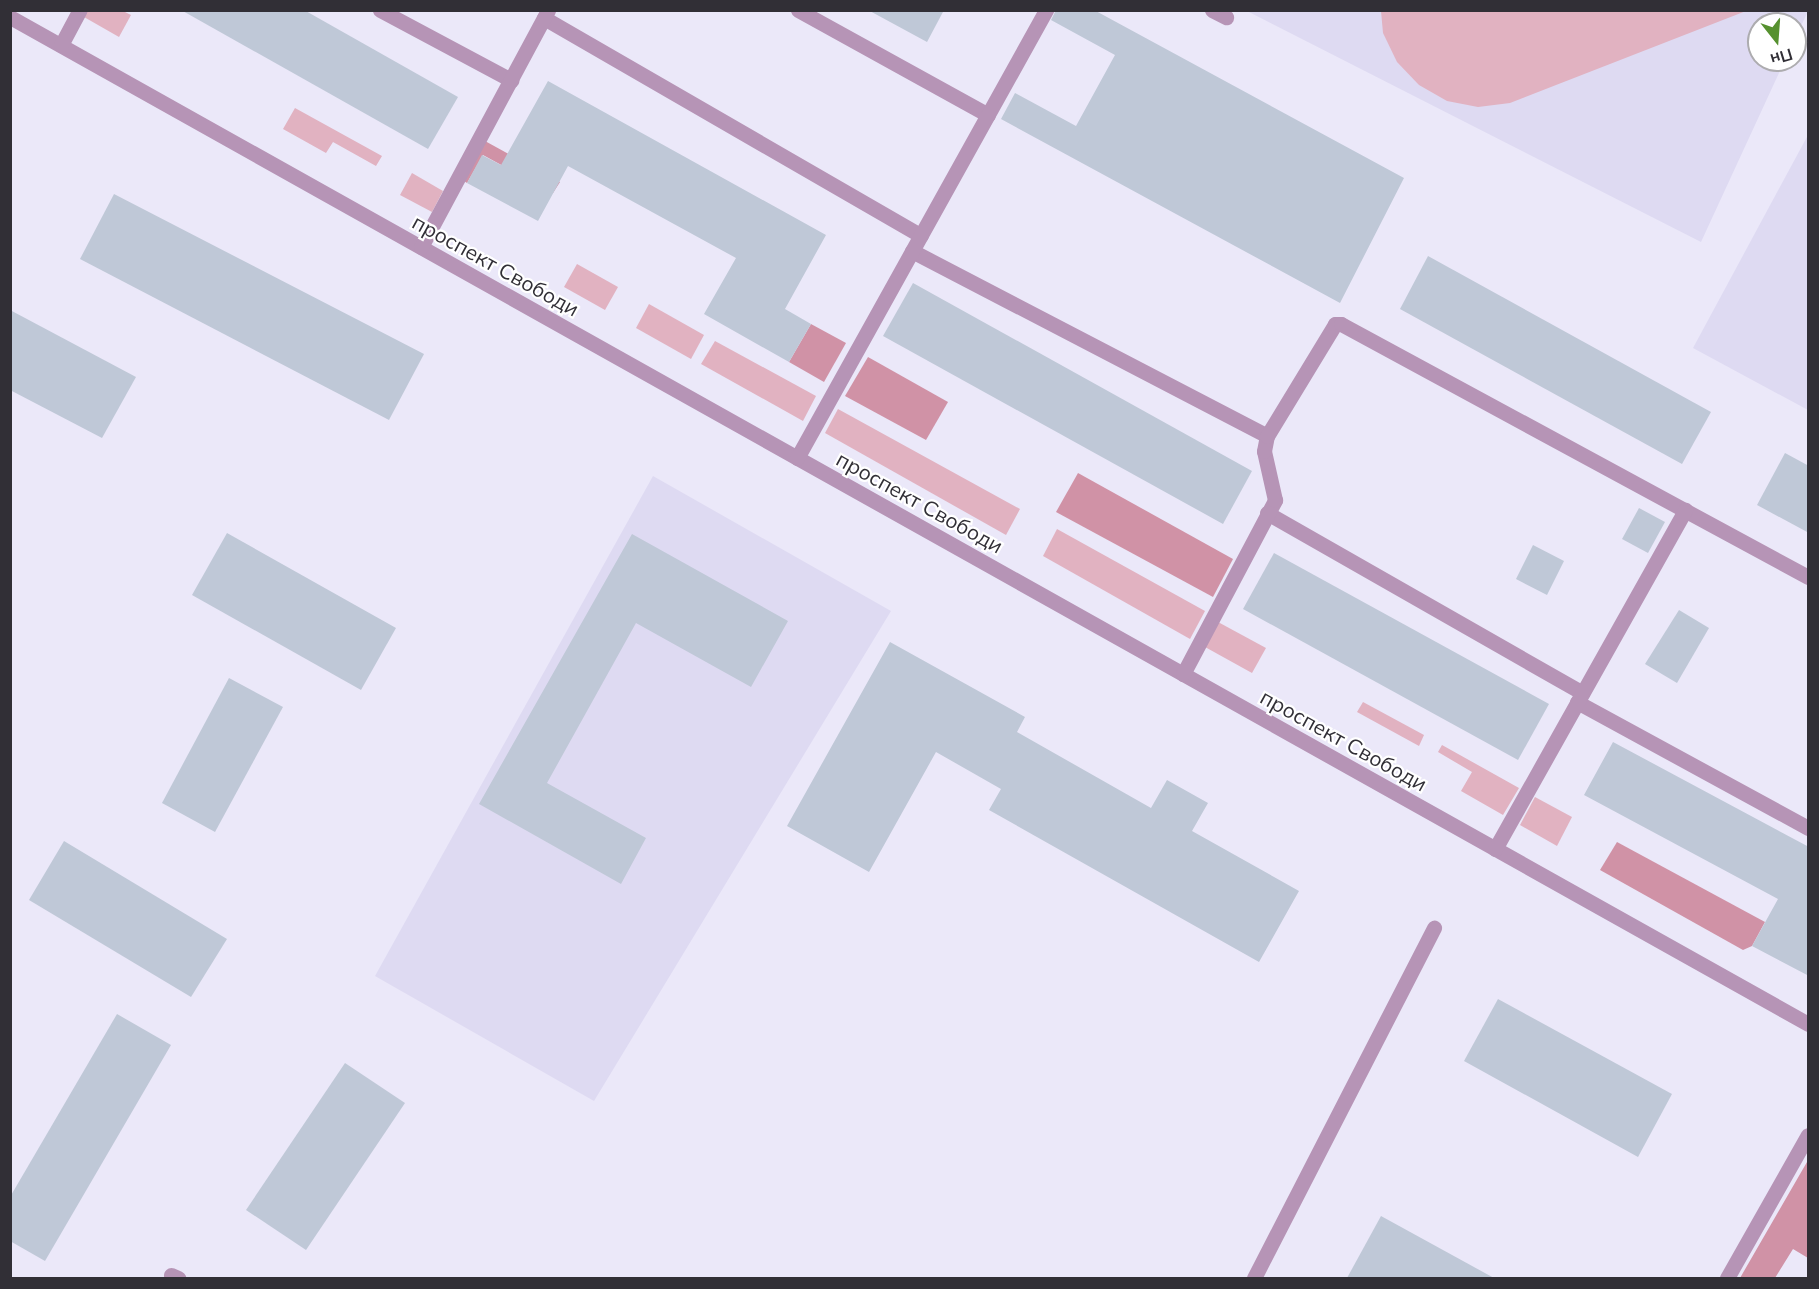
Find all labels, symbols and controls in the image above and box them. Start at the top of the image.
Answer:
north arrow [1747,12,1807,72]
text: Пн [1768,44,1795,70]
street label: проспект Свободи [408,209,584,321]
street label: проспект Свободи [832,446,1008,558]
street label: проспект Свободи [1256,684,1432,796]

